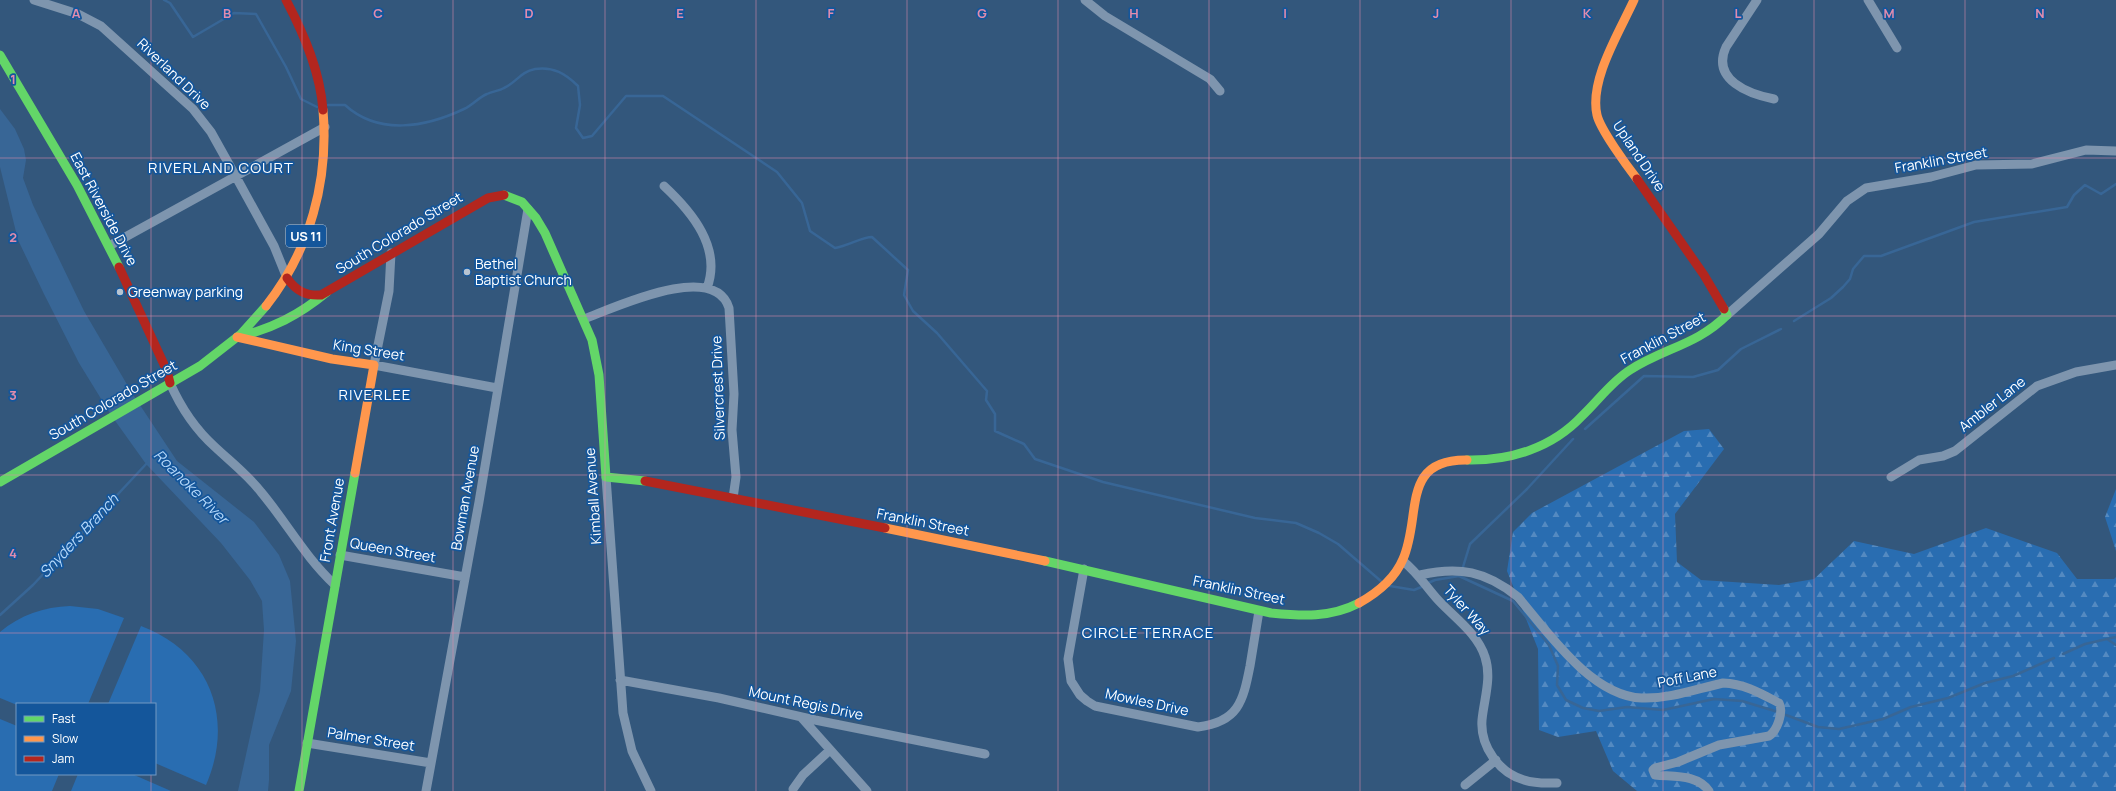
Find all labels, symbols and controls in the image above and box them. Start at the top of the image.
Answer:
text: A [72,4,81,22]
text: B [223,4,231,22]
text: C [373,4,383,22]
text: D [524,4,534,22]
text: E [676,4,684,22]
text: F [828,4,835,22]
text: G [977,4,987,22]
text: H [1129,4,1139,22]
text: I [1283,4,1287,22]
text: J [1433,4,1439,22]
text: K [1583,4,1592,22]
text: L [1735,4,1742,22]
text: M [1883,4,1895,22]
text: N [2035,4,2045,22]
street label: Riverland Drive [133,34,215,114]
text: 1 [10,70,16,88]
street label: Upland Drive [1609,117,1670,195]
street label: Franklin Street [1893,142,1989,177]
street label: East Riverside Drive [66,149,142,269]
district label: RIVERLAND COURT [148,157,294,178]
street label: South Colorado Street [332,187,466,278]
road number: US 11 [286,225,326,247]
text: 2 [9,228,17,246]
place label: Bethel Baptist Church [475,254,572,289]
marker: Bethel Baptist Church [462,267,472,277]
place label: Greenway parking [128,282,243,301]
marker: Greenway parking [115,287,125,297]
street label: Franklin Street [1617,307,1709,368]
street label: King Street [332,334,407,365]
street label: Silvercrest Drive [706,336,729,441]
street label: South Colorado Street [45,355,181,444]
street label: Ambler Lane [1954,372,2029,436]
district label: RIVERLEE [339,384,411,405]
text: 3 [9,386,17,404]
street label: Bowman Avenue [446,444,483,552]
water label: Roanoke River [149,445,235,531]
street label: Kimball Avenue [580,447,605,545]
street label: Front Avenue [315,476,348,563]
water label: Snyders Branch [34,488,124,582]
street label: Franklin Street [875,503,971,540]
street label: Queen Street [349,533,438,566]
text: 4 [9,544,17,562]
street label: Franklin Street [1191,570,1287,609]
street label: Tyler Way [1440,581,1495,639]
district label: CIRCLE TERRACE [1082,622,1214,643]
street label: Poff Lane [1656,661,1718,692]
street label: Mount Regis Drive [747,681,865,724]
street label: Mowles Drive [1104,683,1191,720]
legend [16,703,156,775]
text: Fast [52,710,76,727]
street label: Palmer Street [326,722,416,755]
text: Slow [52,730,78,747]
text: Jam [52,750,74,767]

